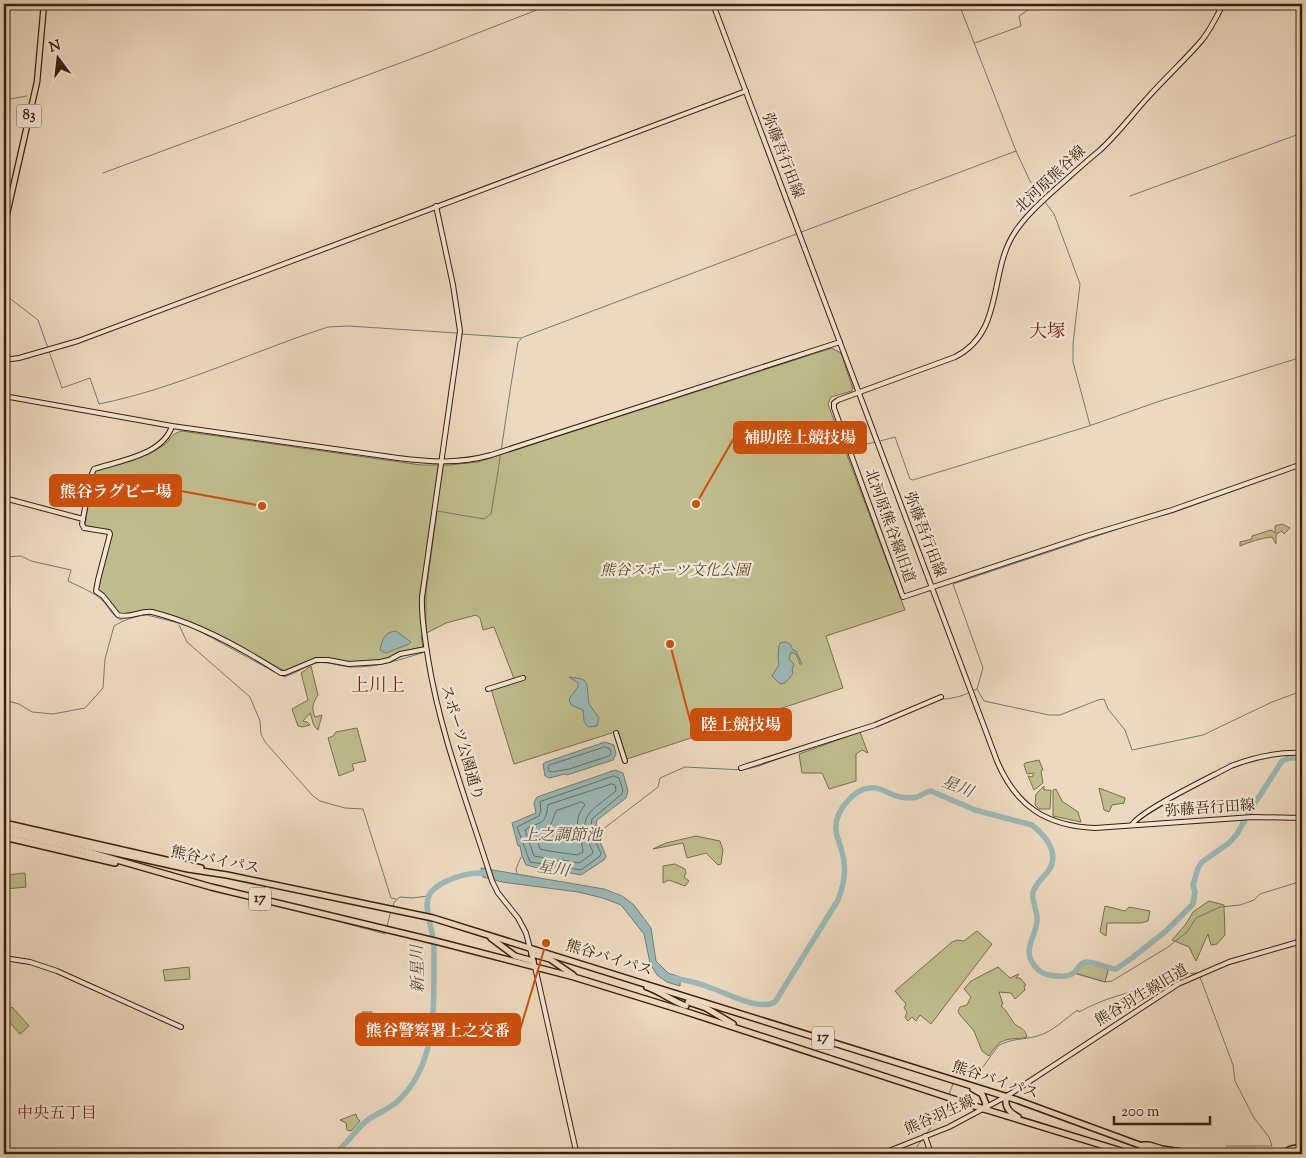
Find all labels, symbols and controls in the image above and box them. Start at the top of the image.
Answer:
north arrow [32,32,82,82]
text: N [47,36,63,58]
road number: 83 [16,104,42,128]
street label: 弥藤吾行田線 [756,110,808,202]
street label: 北河原熊谷線 [1011,142,1091,218]
district label: 大塚 [1029,320,1065,346]
callout: 補助陸上競技場 [734,422,866,453]
text: 補助陸上競技場 [744,428,856,451]
street label: 北河原熊谷線旧道 [859,466,919,586]
callout: 熊谷ラグビー場 [50,475,181,506]
text: 熊谷ラグビー場 [60,482,172,505]
street label: 弥藤吾行田線 [898,489,950,581]
park label: 熊谷スポーツ文化公園 [600,561,753,582]
district label: 上川上 [351,674,405,700]
street label: スポーツ公園通り [434,683,488,803]
callout: 陸上競技場 [691,709,791,740]
text: 陸上競技場 [701,715,781,738]
water label: 星川 [938,771,978,805]
street label: 弥藤吾行田線 [1164,795,1256,823]
water label: 上之調節池 [522,825,604,848]
street label: 熊谷バイパス [169,842,261,880]
water label: 星川 [535,856,573,884]
road number: 17 [249,888,271,911]
street label: 熊谷バイパス [563,936,655,982]
water label: 新星川 [407,943,431,993]
street label: 熊谷羽生線旧道 [1092,960,1192,1032]
callout: 熊谷警察署上之交番 [356,1014,520,1045]
text: 熊谷警察署上之交番 [366,1021,510,1044]
road number: 17 [812,1026,834,1050]
street label: 熊谷バイパス [949,1057,1041,1105]
street label: 熊谷羽生線 [901,1091,979,1141]
scale bar [1114,1093,1210,1125]
text: 200 m [1121,1102,1160,1123]
district label: 中央五丁目 [17,1103,97,1126]

